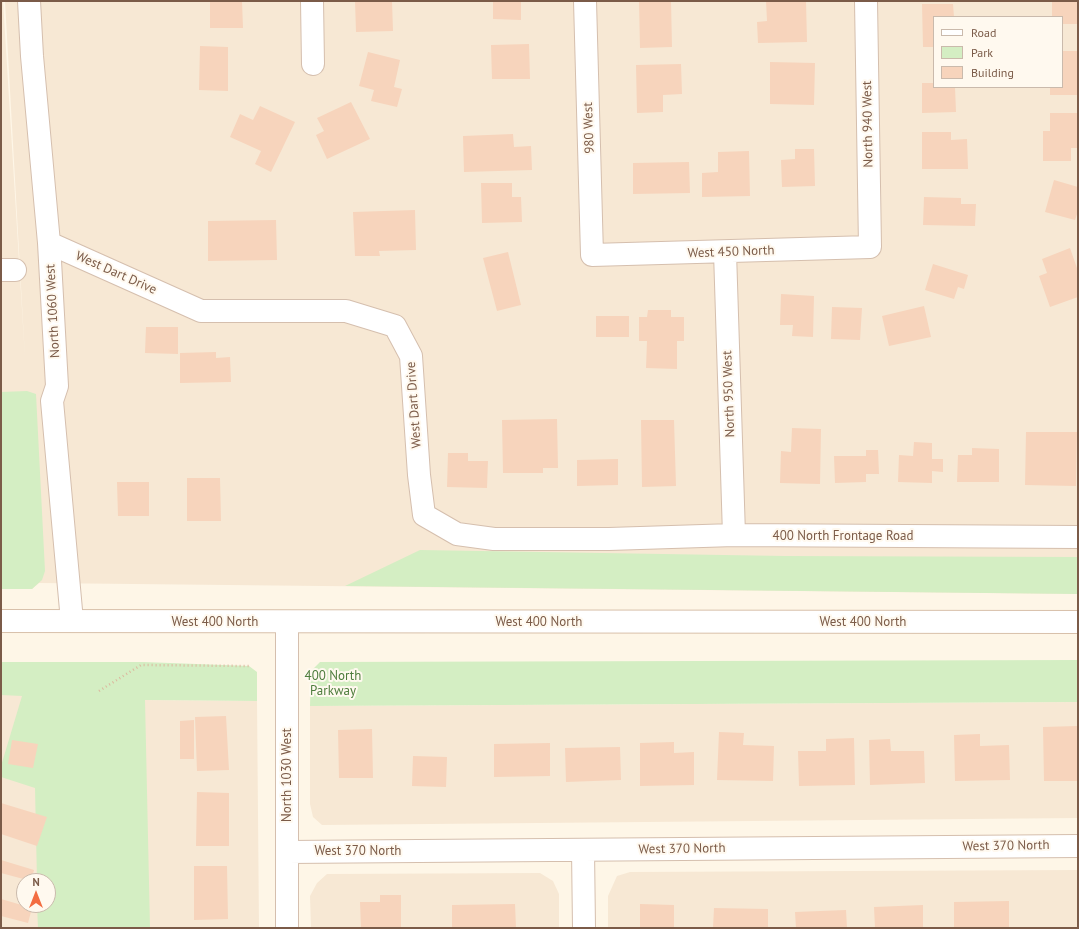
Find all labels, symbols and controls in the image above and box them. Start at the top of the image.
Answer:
legend [933,16,1063,88]
text: Road [971,25,996,40]
text: Park [971,45,993,60]
text: Building [971,65,1014,80]
street label: North 940 West [859,80,877,168]
street label: 980 West [580,102,598,154]
street label: West 450 North [687,243,775,261]
street label: West Dart Drive [73,248,159,298]
street label: North 1060 West [43,264,63,358]
street label: North 950 West [720,350,738,438]
street label: West Dart Drive [403,361,425,449]
street label: 400 North Frontage Road [773,528,913,544]
street label: West 400 North [172,614,258,630]
street label: West 400 North [496,614,582,630]
street label: West 400 North [820,614,906,630]
park label: 400 North Parkway [305,668,361,699]
street label: North 1030 West [279,728,295,822]
street label: West 370 North [962,837,1050,855]
street label: West 370 North [638,840,726,858]
street label: West 370 North [315,843,401,859]
north arrow [16,873,56,913]
text: N [32,875,40,889]

